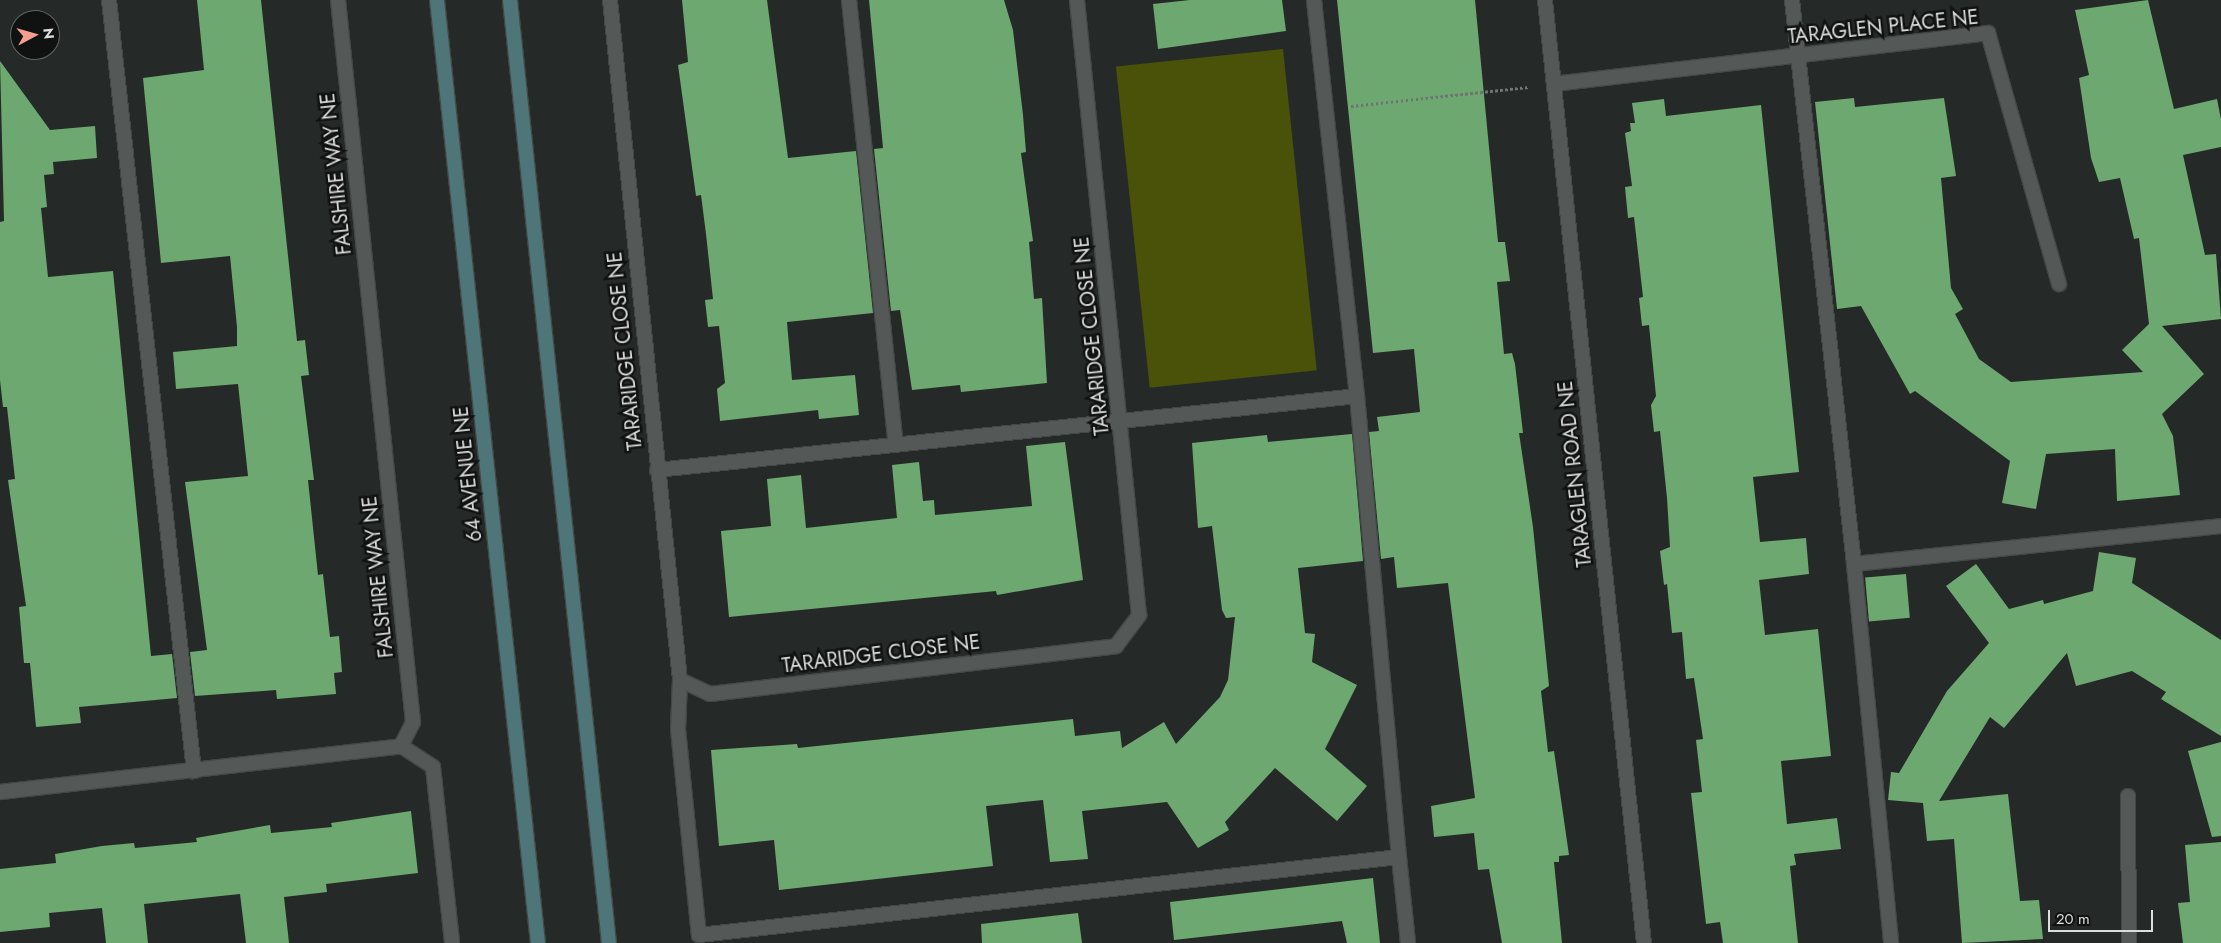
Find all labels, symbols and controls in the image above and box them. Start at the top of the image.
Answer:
street label: TARAGLEN PLACE NE [1786,5,1980,49]
north arrow [10,10,60,60]
text: N [38,27,59,40]
street label: FALSHIRE WAY NE [316,92,356,256]
street label: TARARIDGE CLOSE NE [1070,236,1114,436]
street label: TARARIDGE CLOSE NE [603,251,647,451]
street label: TARAGLEN ROAD NE [1553,380,1597,568]
street label: 64 AVENUE NE [449,405,487,543]
street label: FALSHIRE WAY NE [358,495,398,659]
street label: TARARIDGE CLOSE NE [781,630,981,678]
scale bar [2051,900,2156,932]
text: 20 m [2056,908,2090,930]

